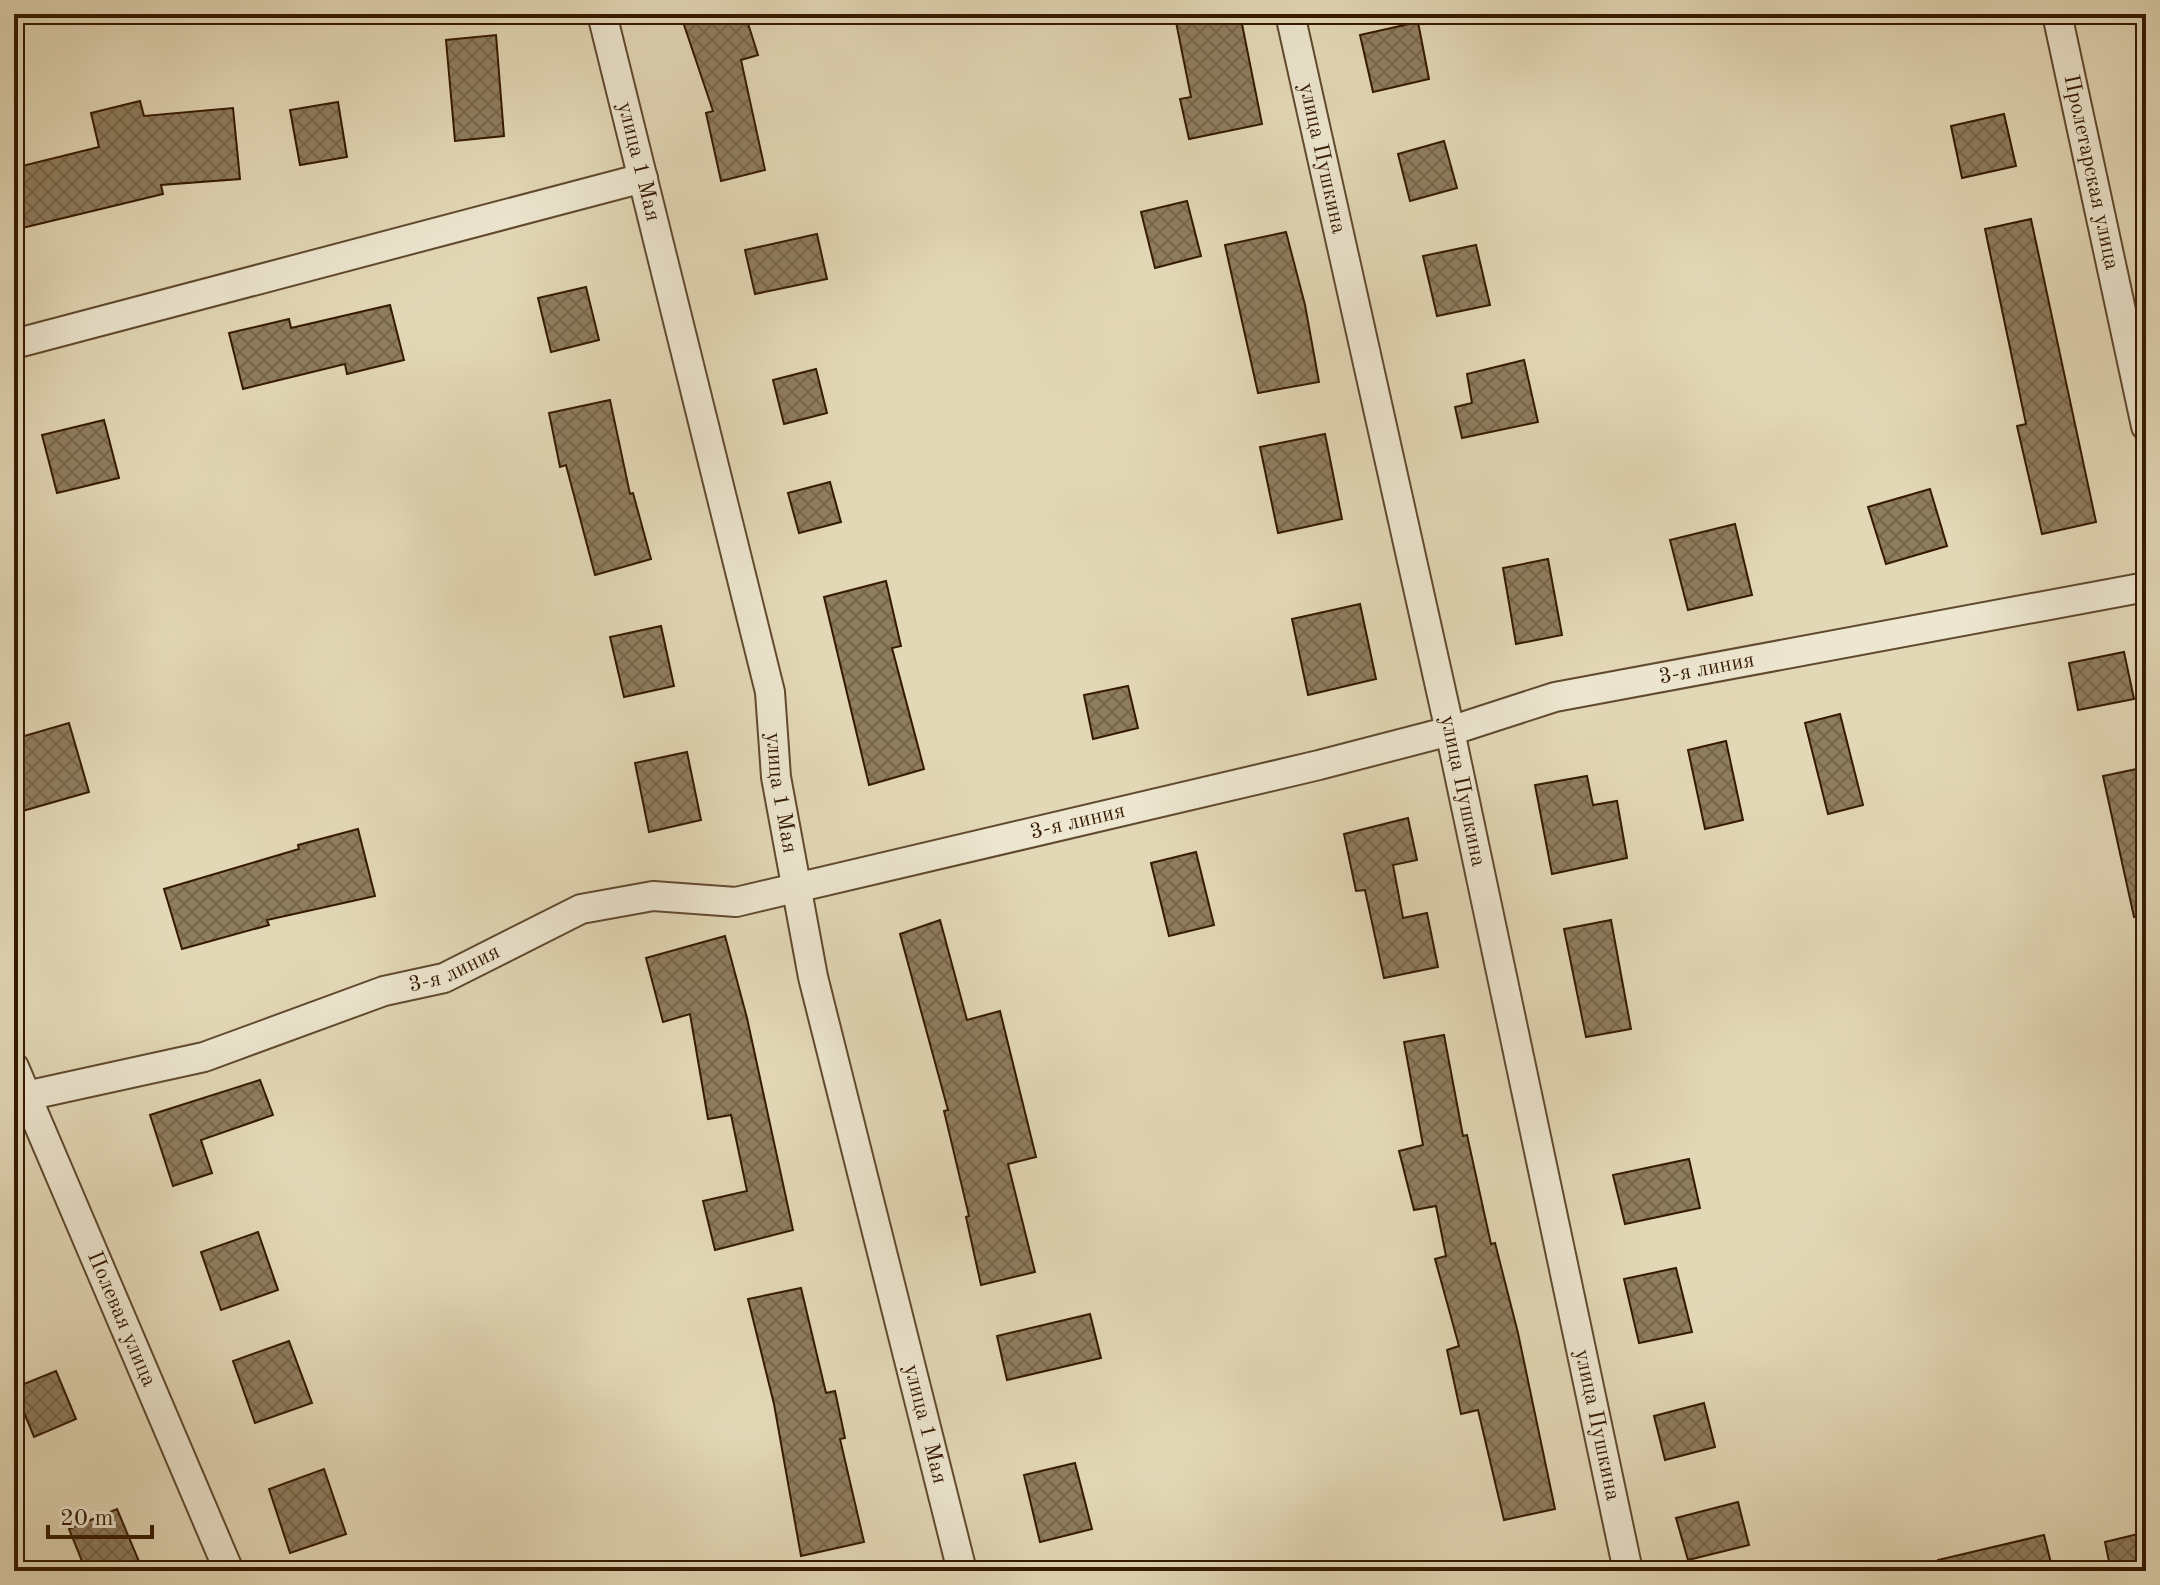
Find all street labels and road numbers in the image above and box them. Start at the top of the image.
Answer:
street label: Пролетарская улица [2059,73,2123,272]
street label: улица Пушкина [1295,81,1350,236]
street label: улица 1 Мая [613,100,664,223]
street label: 3-я линия [1657,649,1756,688]
street label: улица Пушкина [1436,713,1489,869]
street label: улица 1 Мая [762,732,801,855]
street label: 3-я линия [1028,800,1127,844]
street label: 3-я линия [407,941,504,996]
street label: Полевая улица [83,1248,160,1390]
street label: улица Пушкина [1570,1347,1624,1503]
street label: улица 1 Мая [900,1362,951,1486]

